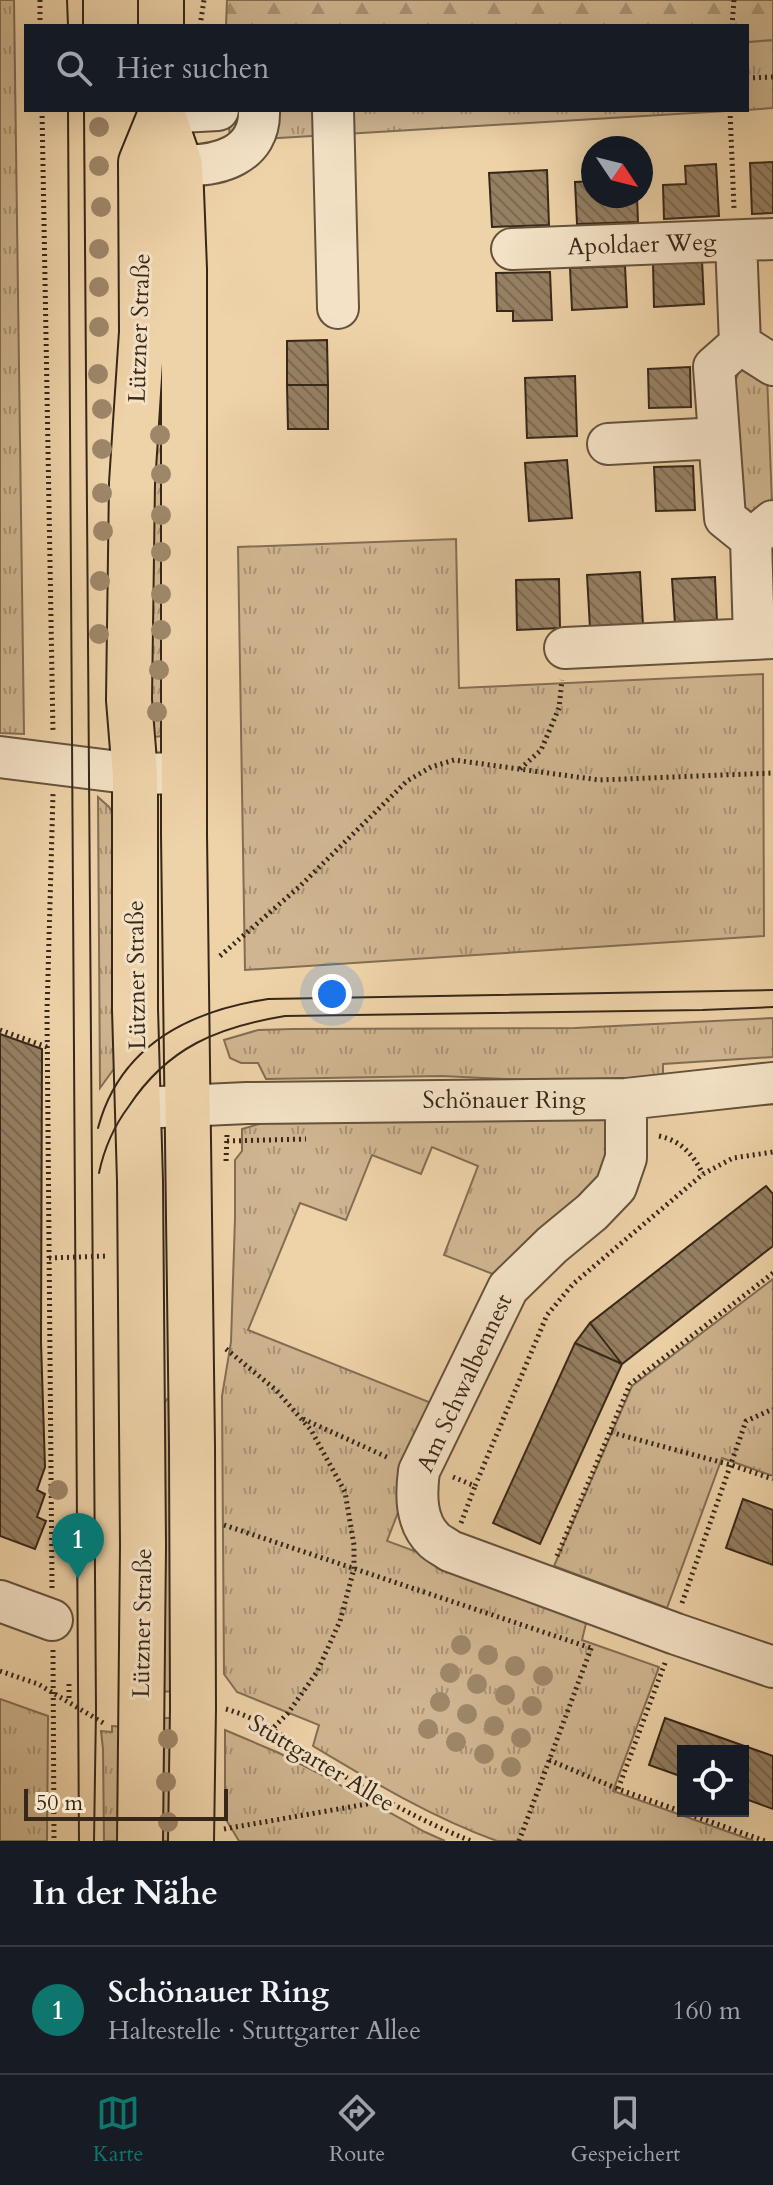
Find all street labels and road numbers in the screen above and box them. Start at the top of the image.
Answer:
street label: Apoldaer Weg [567,225,718,264]
street label: Lützner Straße [120,253,159,403]
street label: Lützner Straße [119,900,154,1050]
street label: Schönauer Ring [423,1084,586,1117]
street label: Am Schwalbennest [409,1288,520,1478]
street label: Lützner Straße [125,1548,160,1698]
street label: Stuttgarter Allee [242,1707,401,1820]

